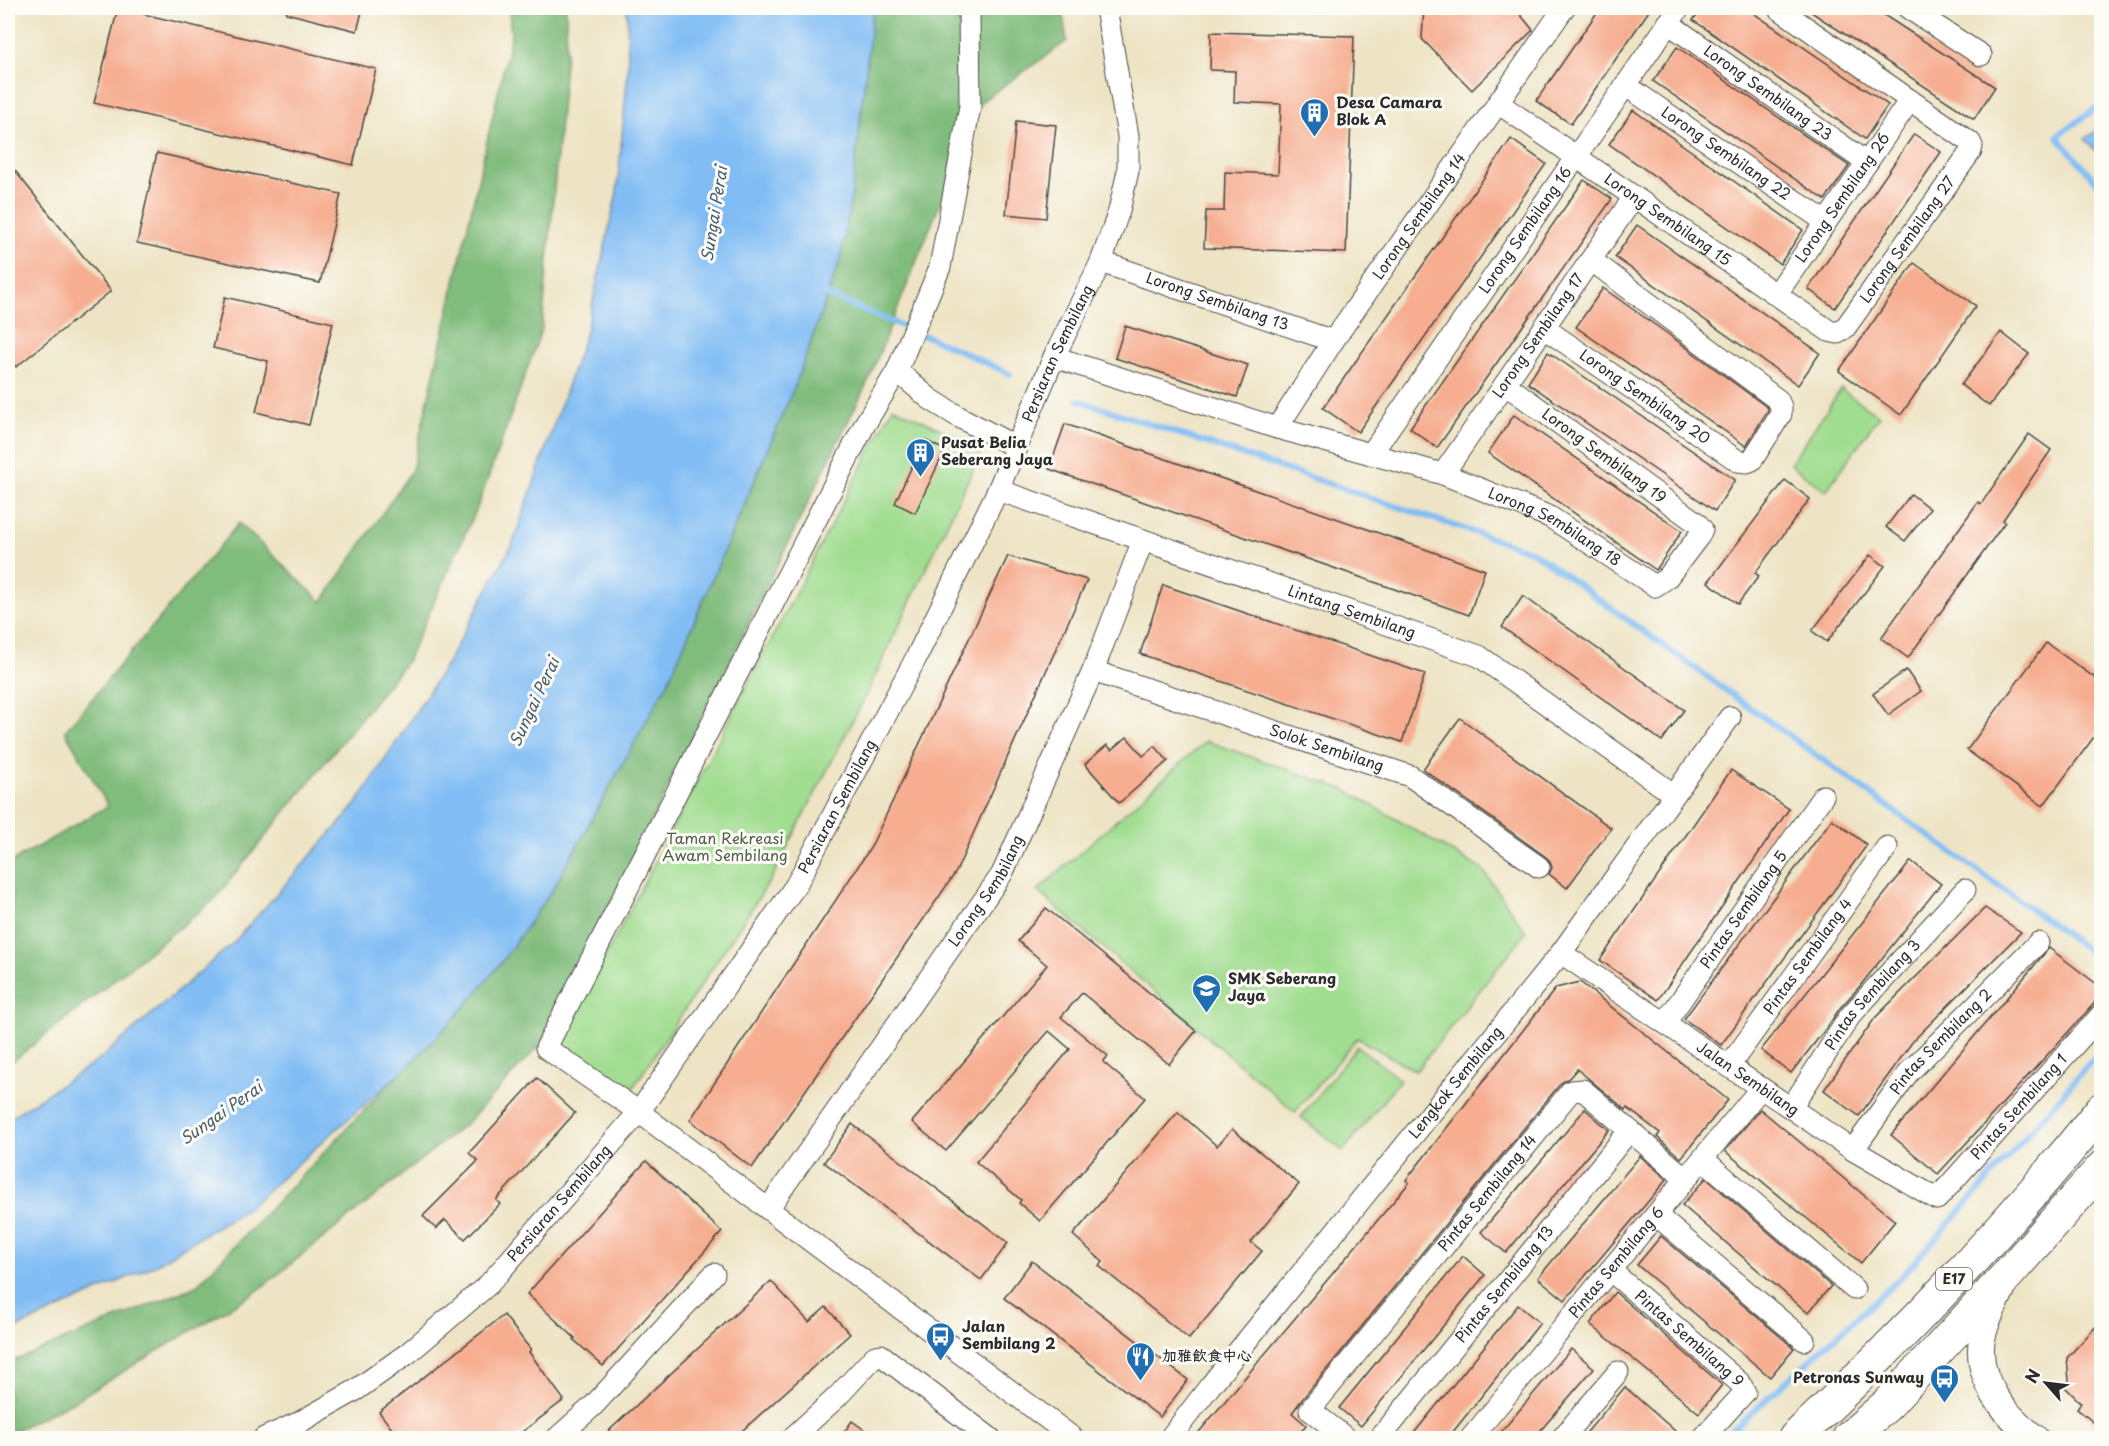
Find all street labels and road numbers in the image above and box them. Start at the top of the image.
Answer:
street label: Lorong Sembilang 23 [1700,39,1838,145]
street label: Lorong Sembilang 22 [1657,100,1796,205]
street label: Lorong Sembilang 26 [1789,127,1894,267]
street label: Lorong Sembilang 14 [1366,148,1470,284]
street label: Lorong Sembilang 16 [1472,161,1576,298]
street label: Lorong Sembilang 15 [1600,167,1737,271]
street label: Lorong Sembilang 27 [1853,170,1960,307]
street label: Lorong Sembilang 13 [1143,265,1292,335]
street label: Lorong Sembilang 17 [1486,268,1588,402]
street label: Persiaran Sembilang [1015,280,1098,425]
street label: Lorong Sembilang 20 [1575,343,1715,449]
street label: Lorong Sembilang 19 [1538,402,1672,508]
street label: Lorong Sembilang 18 [1485,480,1626,571]
street label: Lintang Sembilang [1285,578,1419,643]
street label: Solok Sembilang [1267,717,1387,777]
street label: Persiaran Sembilang [791,735,881,877]
street label: Lorong Sembilang [942,831,1028,951]
street label: Pintas Sembilang 5 [1693,845,1792,973]
street label: Pintas Sembilang 4 [1757,893,1857,1019]
street label: Pintas Sembilang 3 [1818,933,1925,1054]
street label: Pintas Sembilang 2 [1883,982,1996,1099]
street label: Lengkok Sembilang [1402,1021,1507,1143]
street label: Jalan Sembilang [1692,1035,1804,1121]
street label: Pintas Sembilang 1 [1964,1048,2072,1164]
street label: Pintas Sembilang 14 [1431,1128,1541,1256]
street label: Persiaran Sembilang [501,1139,616,1266]
street label: Pintas Sembilang 6 [1562,1201,1668,1322]
street label: Pintas Sembilang 13 [1449,1220,1558,1347]
road number: E17 [1936,1268,1972,1290]
street label: Pintas Sembilang 9 [1630,1284,1750,1392]

